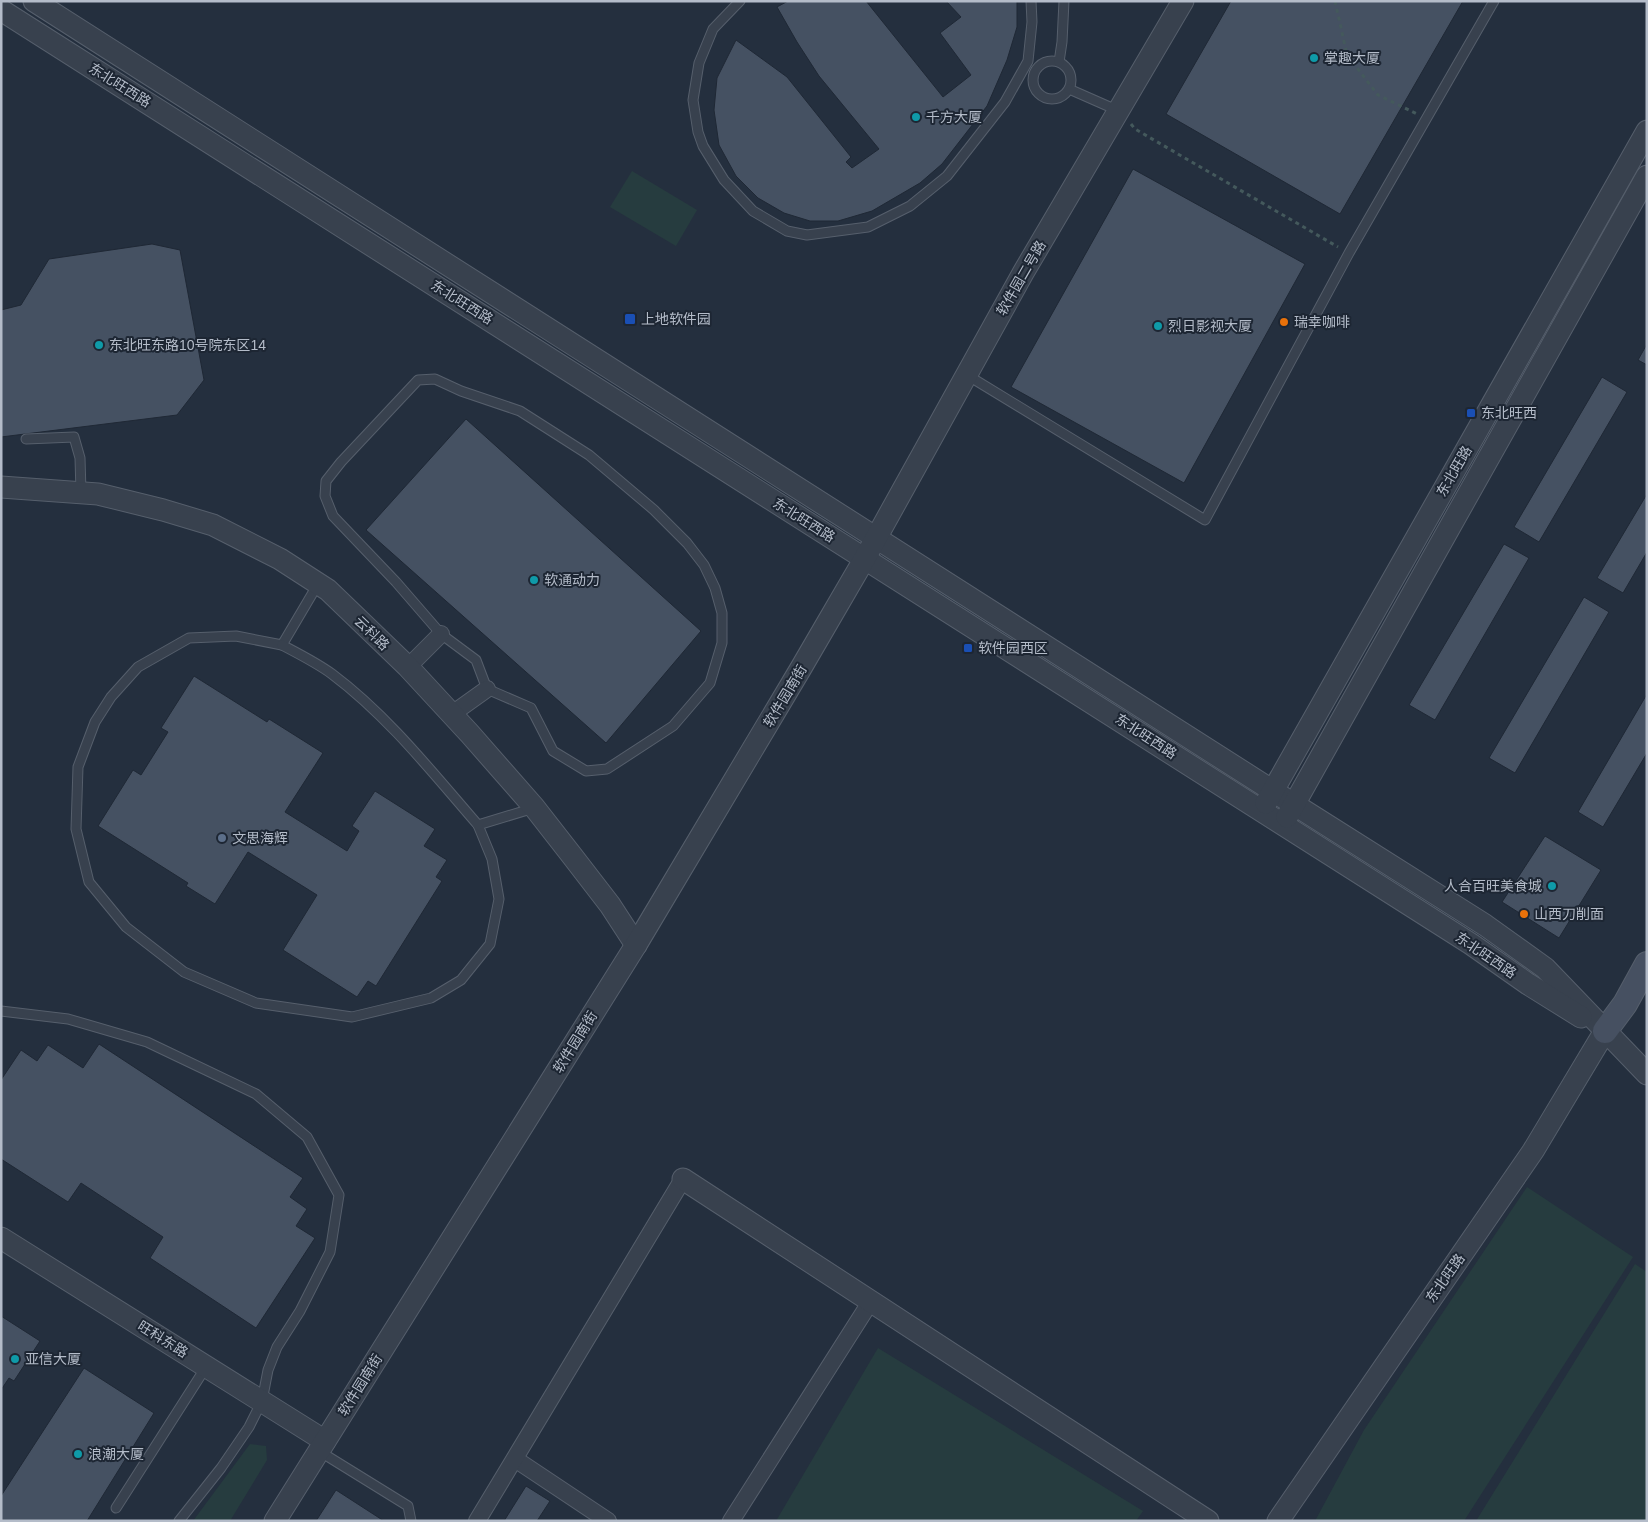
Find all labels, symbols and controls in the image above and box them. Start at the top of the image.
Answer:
place label: 掌趣大厦 [1324,50,1380,66]
marker: 掌趣大厦 [1308,52,1320,64]
street label: 东北旺西路 [86,60,154,110]
place label: 千方大厦 [926,109,982,125]
marker: 千方大厦 [910,111,922,123]
street label: 软件园二号路 [993,238,1049,318]
street label: 东北旺西路 [428,277,496,327]
place label: 上地软件园 [641,311,711,327]
marker: 上地软件园 [623,312,637,326]
place label: 瑞幸咖啡 [1294,314,1350,330]
marker: 瑞幸咖啡 [1278,316,1290,328]
place label: 烈日影视大厦 [1168,318,1252,334]
marker: 烈日影视大厦 [1152,320,1164,332]
place label: 东北旺东路10号院东区14 [109,337,266,353]
marker: 东北旺东路10号院东区14 [93,339,105,351]
place label: 东北旺西 [1481,405,1537,421]
marker: 东北旺西 [1465,407,1477,419]
street label: 东北旺路 [1433,443,1475,499]
street label: 东北旺西路 [770,495,838,545]
place label: 软通动力 [544,572,600,588]
marker: 软通动力 [528,574,540,586]
street label: 云科路 [351,613,393,653]
place label: 软件园西区 [978,640,1048,656]
marker: 软件园西区 [962,642,974,654]
street label: 软件园南街 [760,662,810,730]
street label: 东北旺西路 [1112,710,1180,762]
place label: 文思海辉 [232,830,288,846]
marker: 文思海辉 [216,832,228,844]
place label: 人合百旺美食城 [1444,878,1542,894]
marker: 人合百旺美食城 [1546,880,1558,892]
place label: 山西刀削面 [1534,906,1604,922]
marker: 山西刀削面 [1518,908,1530,920]
street label: 东北旺西路 [1453,929,1519,981]
street label: 软件园南街 [550,1008,600,1076]
street label: 东北旺路 [1422,1250,1468,1306]
street label: 旺科东路 [135,1317,191,1361]
place label: 亚信大厦 [25,1351,81,1367]
street label: 软件园南街 [335,1351,385,1419]
marker: 亚信大厦 [9,1353,21,1365]
place label: 浪潮大厦 [88,1446,144,1462]
marker: 浪潮大厦 [72,1448,84,1460]

